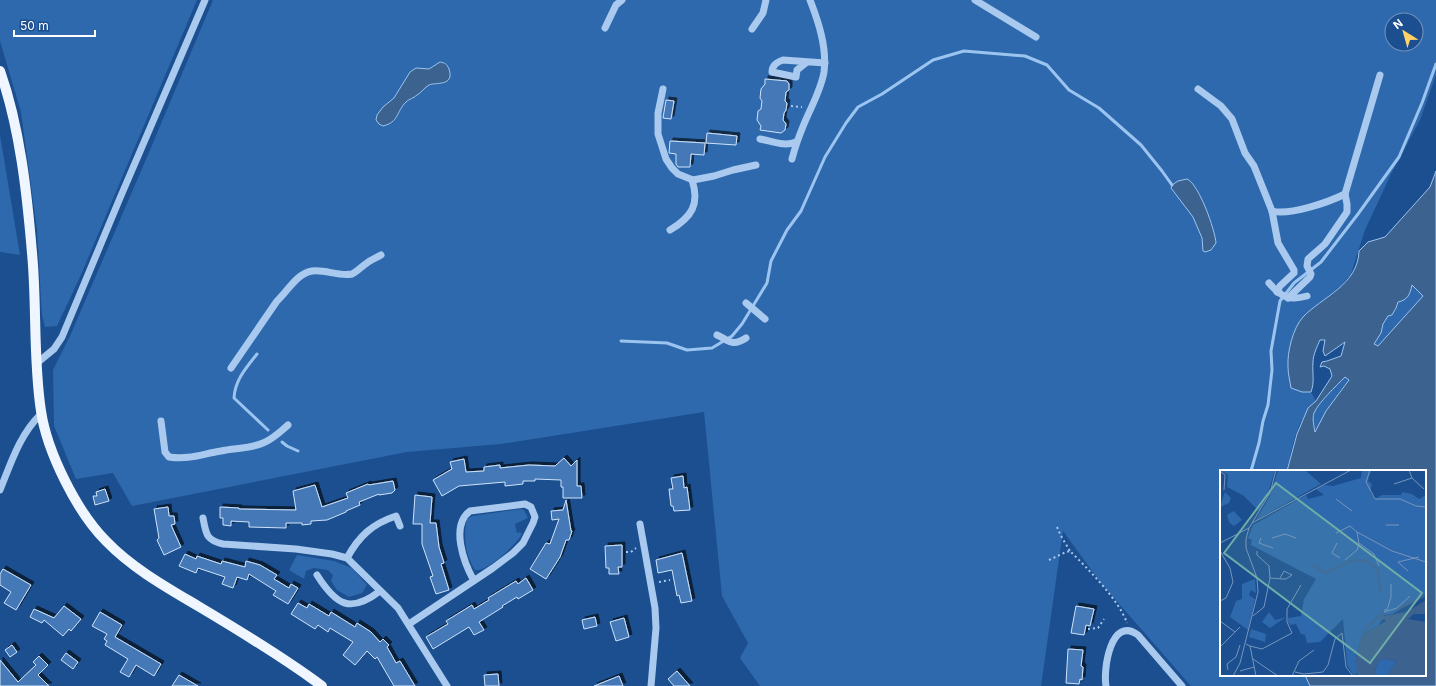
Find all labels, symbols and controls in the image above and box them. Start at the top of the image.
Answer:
scale bar [14,12,95,38]
north arrow [1384,12,1424,52]
text: N [1390,16,1406,32]
text: 50 m [20,18,49,33]
inset map [1220,470,1426,676]

